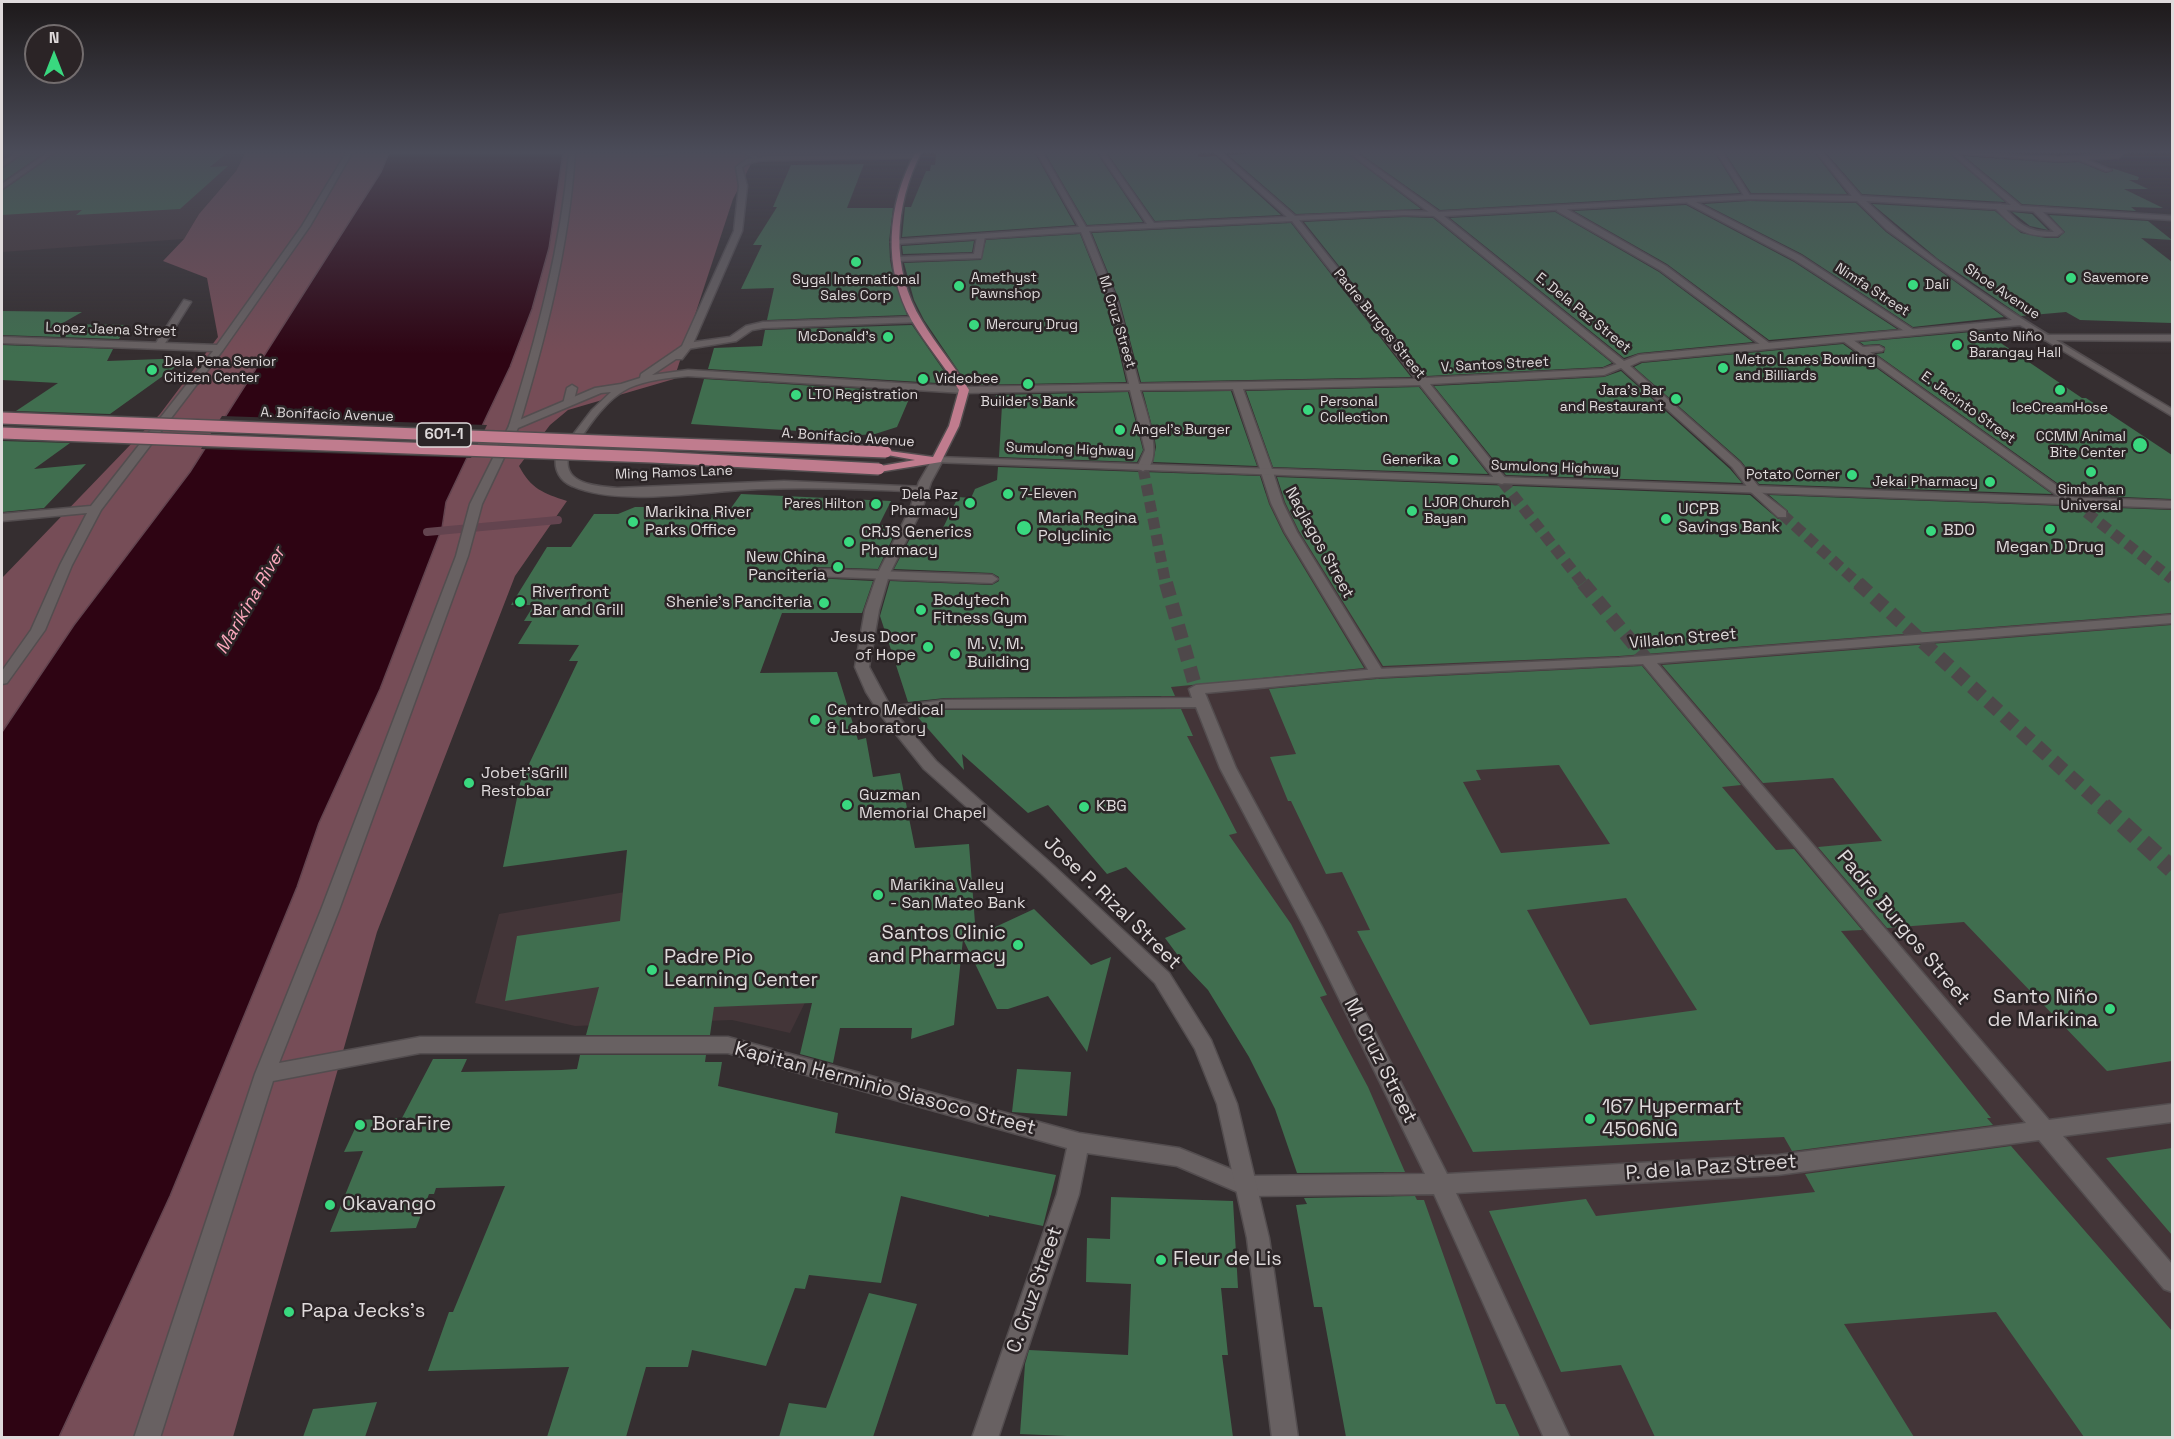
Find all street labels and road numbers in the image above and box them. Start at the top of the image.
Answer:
street label: Nimfa Street [1832,260,1912,320]
street label: Shoe Avenue [1961,261,2043,323]
street label: Padre Burgos Street [1330,266,1428,382]
street label: E. Dela Paz Street [1532,269,1634,357]
street label: M. Cruz Street [1095,274,1139,370]
street label: Lopez Jaena Street [45,319,177,341]
street label: V. Santos Street [1440,354,1550,376]
street label: E. Jacinto Street [1918,368,2018,448]
street label: A. Bonifacio Avenue [260,404,394,426]
road number: 601-1 [417,423,471,447]
street label: A. Bonifacio Avenue [781,425,915,451]
street label: Sumulong Highway [1005,439,1135,461]
street label: Sumulong Highway [1490,457,1620,479]
street label: Ming Ramos Lane [615,463,733,483]
street label: Naglagos Street [1280,484,1358,602]
street label: Villalon Street [1629,625,1737,653]
street label: Jose P. Rizal Street [1038,831,1186,975]
street label: Padre Burgos Street [1831,846,1975,1010]
street label: M. Cruz Street [1338,995,1422,1127]
street label: Kapitan Herminio Siasoco Street [732,1037,1038,1141]
street label: P. de la Paz Street [1625,1150,1797,1186]
street label: C. Cruz Street [1002,1224,1068,1356]

